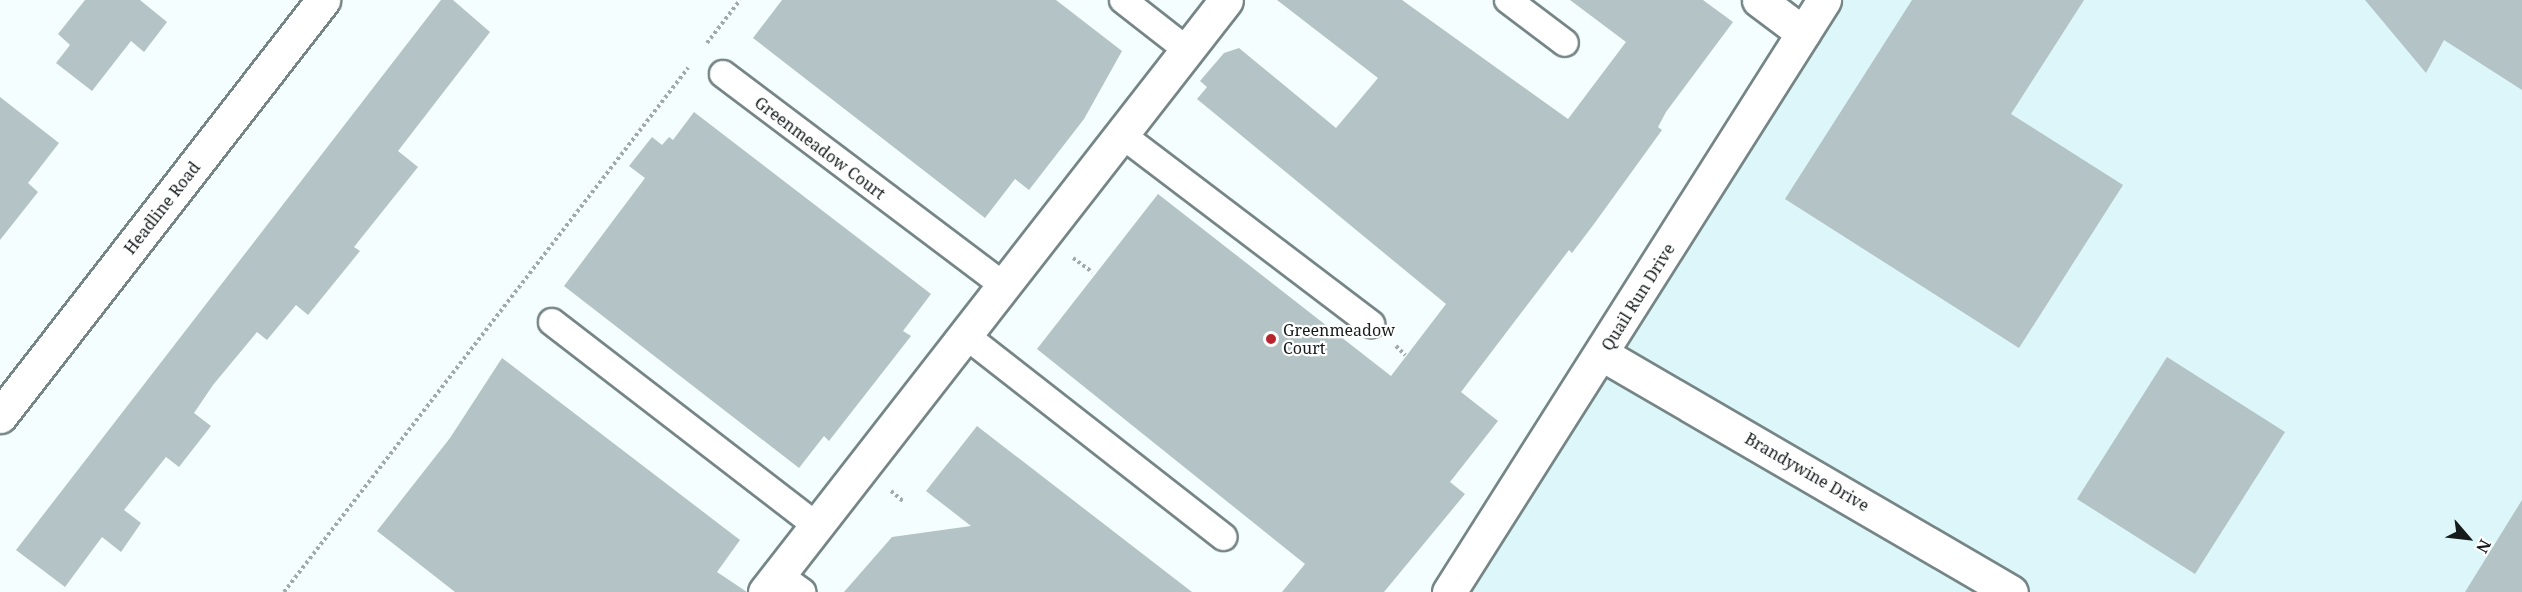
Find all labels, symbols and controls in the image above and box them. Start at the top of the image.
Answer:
street label: Greenmeadow Court [751,93,889,203]
street label: Headline Road [120,158,204,258]
street label: Quail Run Drive [1597,240,1679,354]
place label: Greenmeadow Court [1283,320,1395,358]
marker: Greenmeadow Court [1264,332,1278,346]
street label: Brandywine Drive [1742,429,1872,515]
north arrow [2438,508,2498,568]
text: N [2471,536,2497,557]

